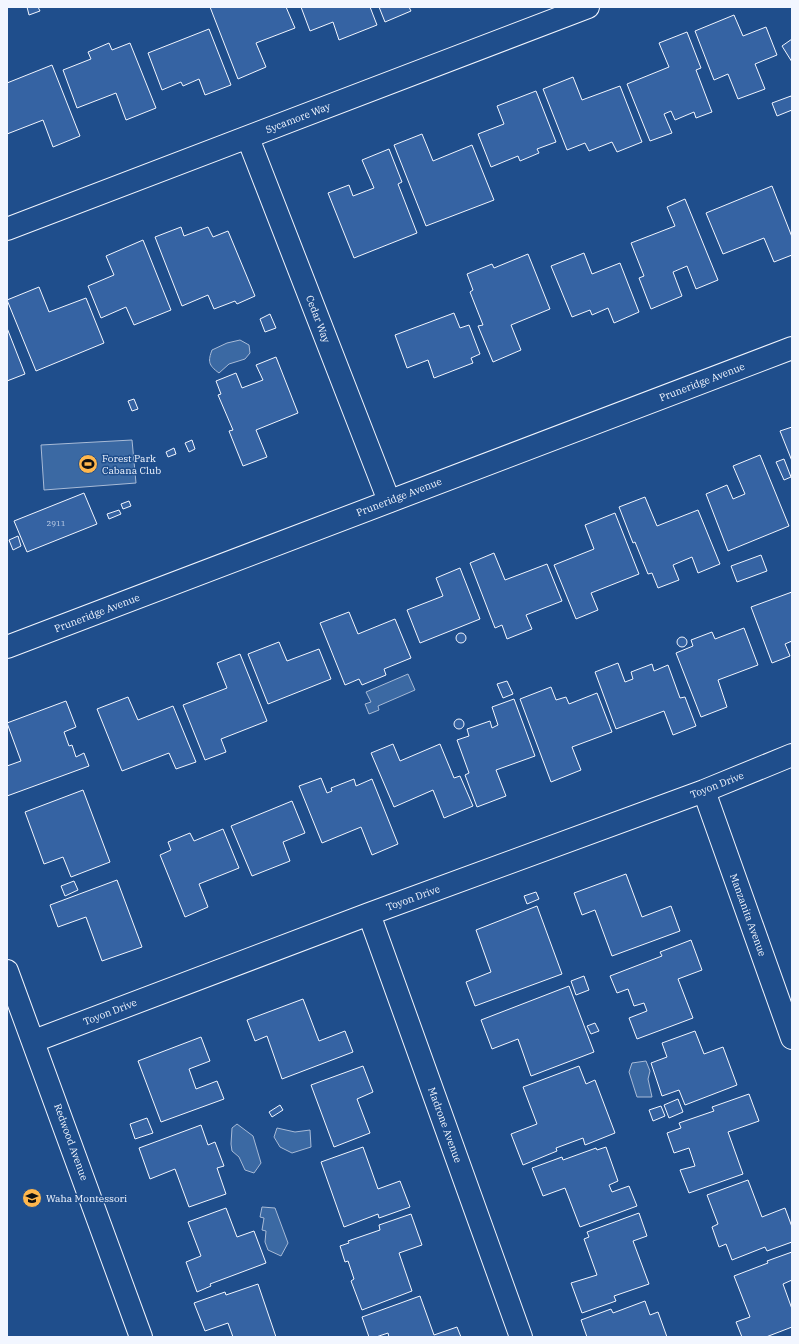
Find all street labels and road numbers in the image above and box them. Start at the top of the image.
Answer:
street label: Sycamore Way [264,99,333,136]
street label: Cedar Way [303,293,333,345]
street label: Pruneridge Avenue [657,360,747,404]
street label: Pruneridge Avenue [354,475,444,519]
street label: Pruneridge Avenue [52,591,142,635]
street label: Toyon Drive [688,769,746,801]
street label: Manzanita Avenue [727,872,769,958]
street label: Toyon Drive [384,882,442,914]
street label: Toyon Drive [81,996,139,1028]
street label: Madrone Avenue [425,1085,465,1165]
street label: Redwood Avenue [51,1102,91,1182]

